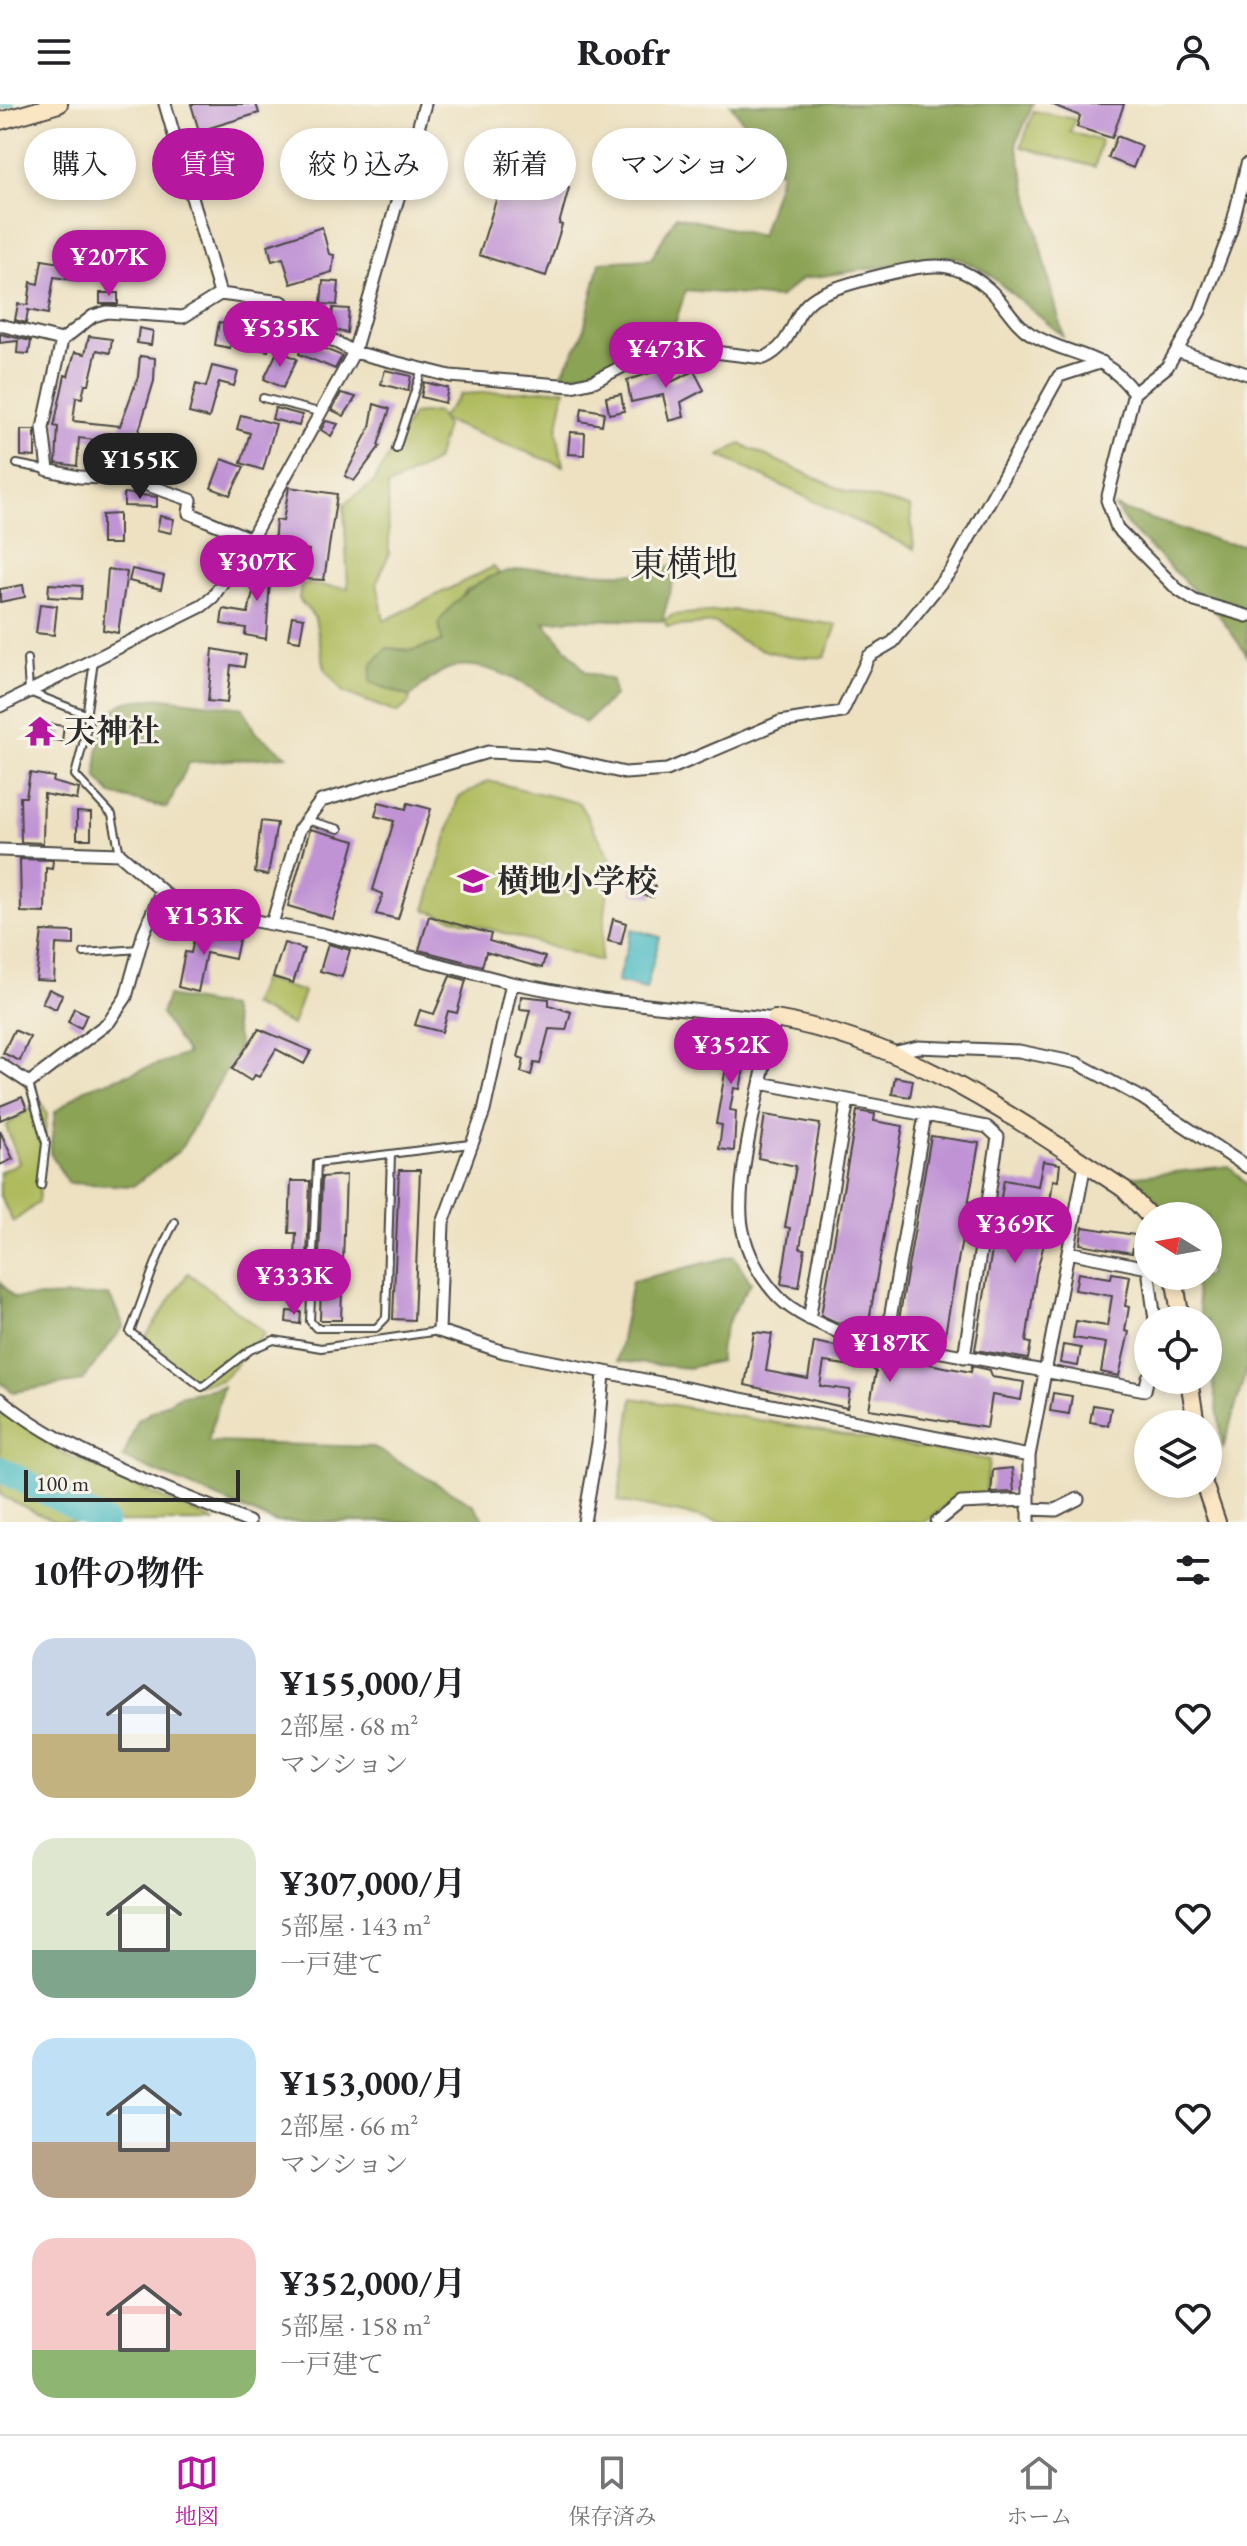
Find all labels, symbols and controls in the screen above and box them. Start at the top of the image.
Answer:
text: Roofr [577,29,670,76]
icon: menu [32,30,76,74]
icon: person [1171,30,1215,74]
chip: 購入 [24,128,136,200]
chip: 賃貸 [152,128,264,200]
chip: 絞り込み [280,128,448,200]
chip: 新着 [464,128,576,200]
chip: マンション [592,128,787,200]
pin: ¥207K [53,230,165,298]
text: ¥207K [70,239,148,273]
pin: ¥535K [224,301,336,369]
text: ¥535K [241,310,319,344]
pin: ¥473K [610,322,722,390]
text: ¥473K [627,331,705,365]
pin: ¥155K [84,433,196,501]
text: ¥155K [101,442,179,476]
pin: ¥307K [201,535,313,603]
district label: 東横地 [630,540,738,587]
text: ¥307K [218,544,296,578]
place label: 天神社 [64,710,160,752]
temple icon: 天神社 [23,714,57,748]
place label: 横地小学校 [497,860,657,902]
school or university icon: 横地小学校 [456,864,490,898]
pin: ¥153K [148,889,260,957]
text: ¥153K [165,898,243,932]
pin: ¥352K [675,1018,787,1086]
text: ¥352K [692,1027,770,1061]
pin: ¥369K [959,1197,1071,1265]
north arrow [1134,1202,1222,1290]
map controls [1134,1202,1222,1498]
text: ¥369K [976,1206,1054,1240]
pin: ¥333K [238,1249,350,1317]
text: ¥333K [255,1258,333,1292]
button: locate [1134,1306,1222,1394]
pin: ¥187K [834,1316,946,1384]
text: ¥187K [851,1325,929,1359]
button: layers [1134,1410,1222,1498]
scale bar [24,1466,240,1502]
text: 100 m [36,1469,89,1498]
icon: filters [1171,1548,1215,1592]
text: 10件の物件 [32,1551,204,1595]
text: ¥155,000/月 [280,1661,466,1705]
icon: home [96,1670,192,1766]
icon: heart [1171,1696,1215,1740]
text: 2部屋 · 68 m² [280,1709,418,1743]
text: マンション [280,1747,409,1781]
text: ¥307,000/月 [280,1861,466,1905]
icon: home [96,1870,192,1966]
icon: heart [1171,1896,1215,1940]
text: 5部屋 · 143 m² [280,1909,431,1943]
text: 一戸建て [280,1947,384,1981]
text: ¥153,000/月 [280,2061,466,2105]
icon: home [96,2070,192,2166]
icon: heart [1171,2096,1215,2140]
text: 2部屋 · 66 m² [280,2109,418,2143]
text: マンション [280,2147,409,2181]
text: ¥352,000/月 [280,2261,466,2305]
icon: home [96,2270,192,2366]
icon: heart [1171,2296,1215,2340]
text: 5部屋 · 158 m² [280,2309,431,2343]
text: 一戸建て [280,2347,384,2381]
tab: 地図 [175,2451,219,2531]
tab: 保存済み [568,2451,656,2531]
tab: ホーム [1006,2451,1072,2531]

